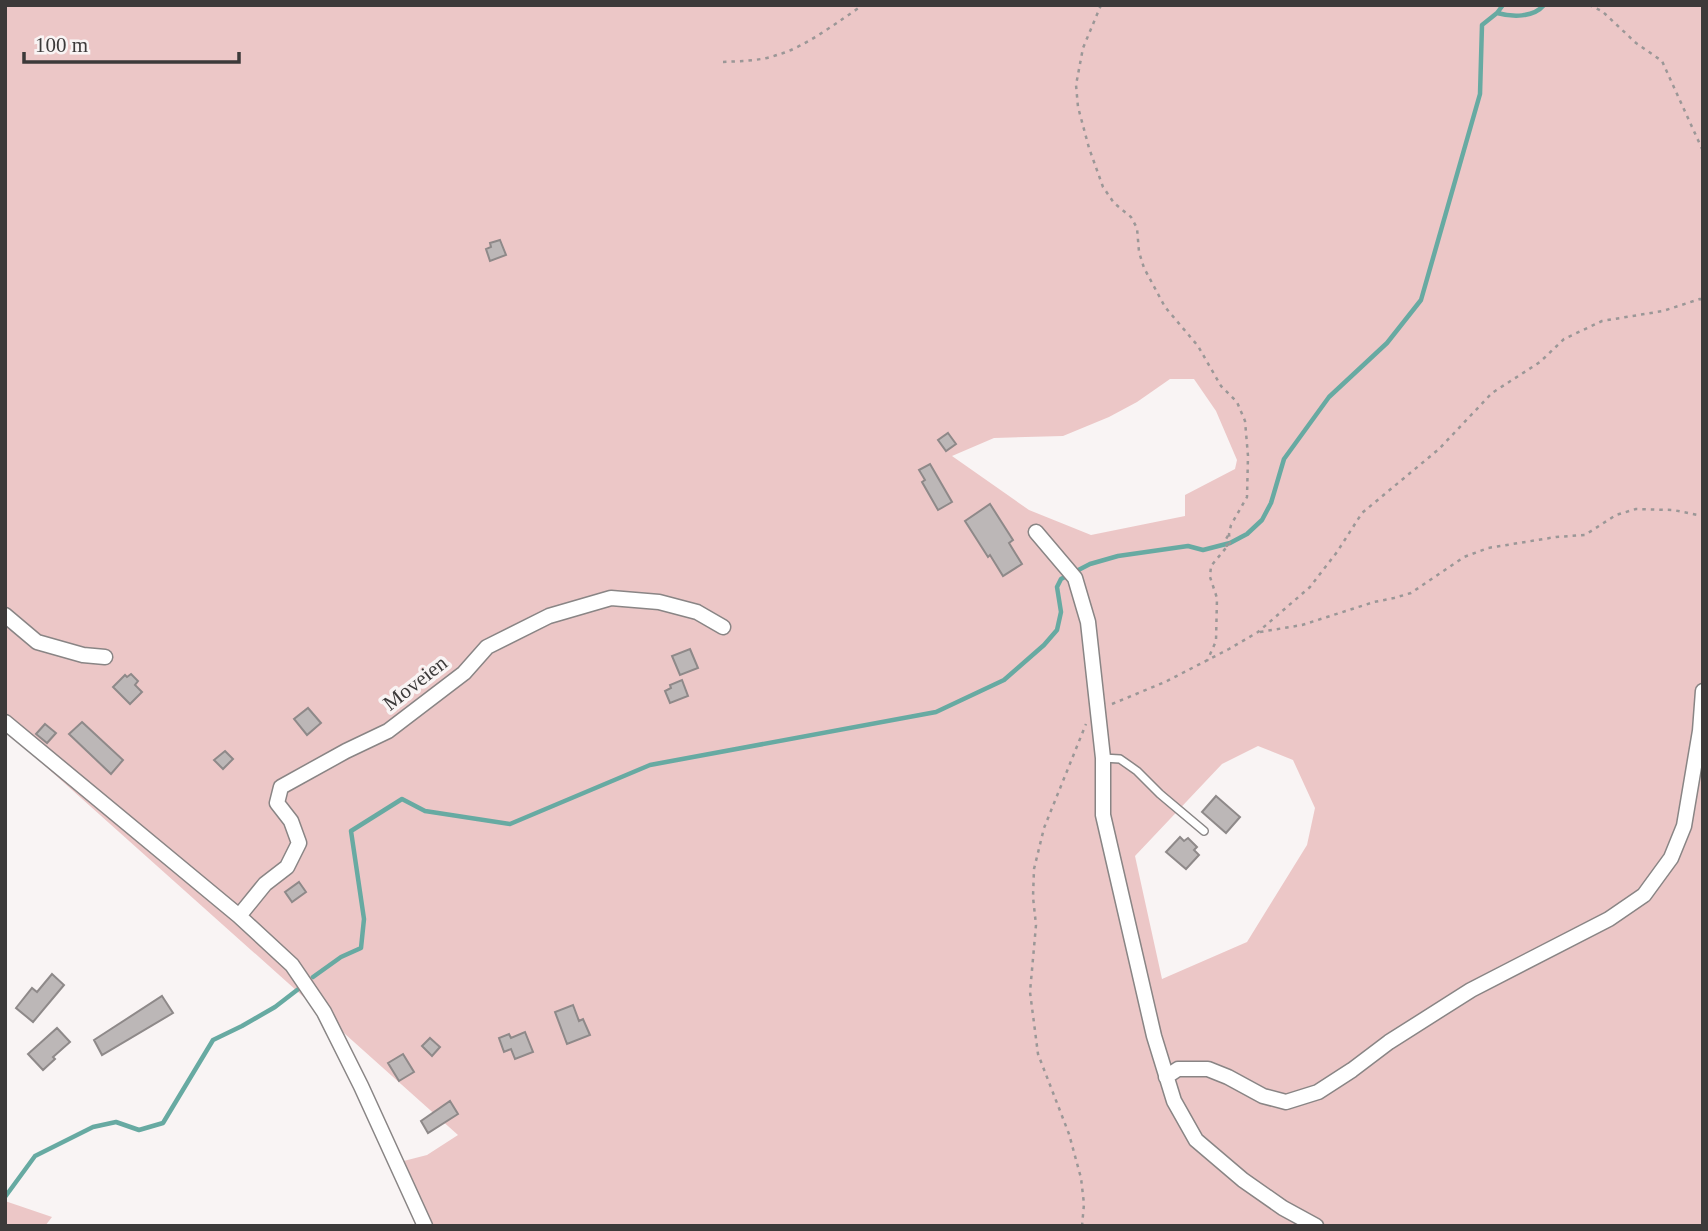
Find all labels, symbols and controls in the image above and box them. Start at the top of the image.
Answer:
scale bar [24,21,240,65]
text: 100 m [35,33,88,57]
street label: Moveien [378,650,452,715]

